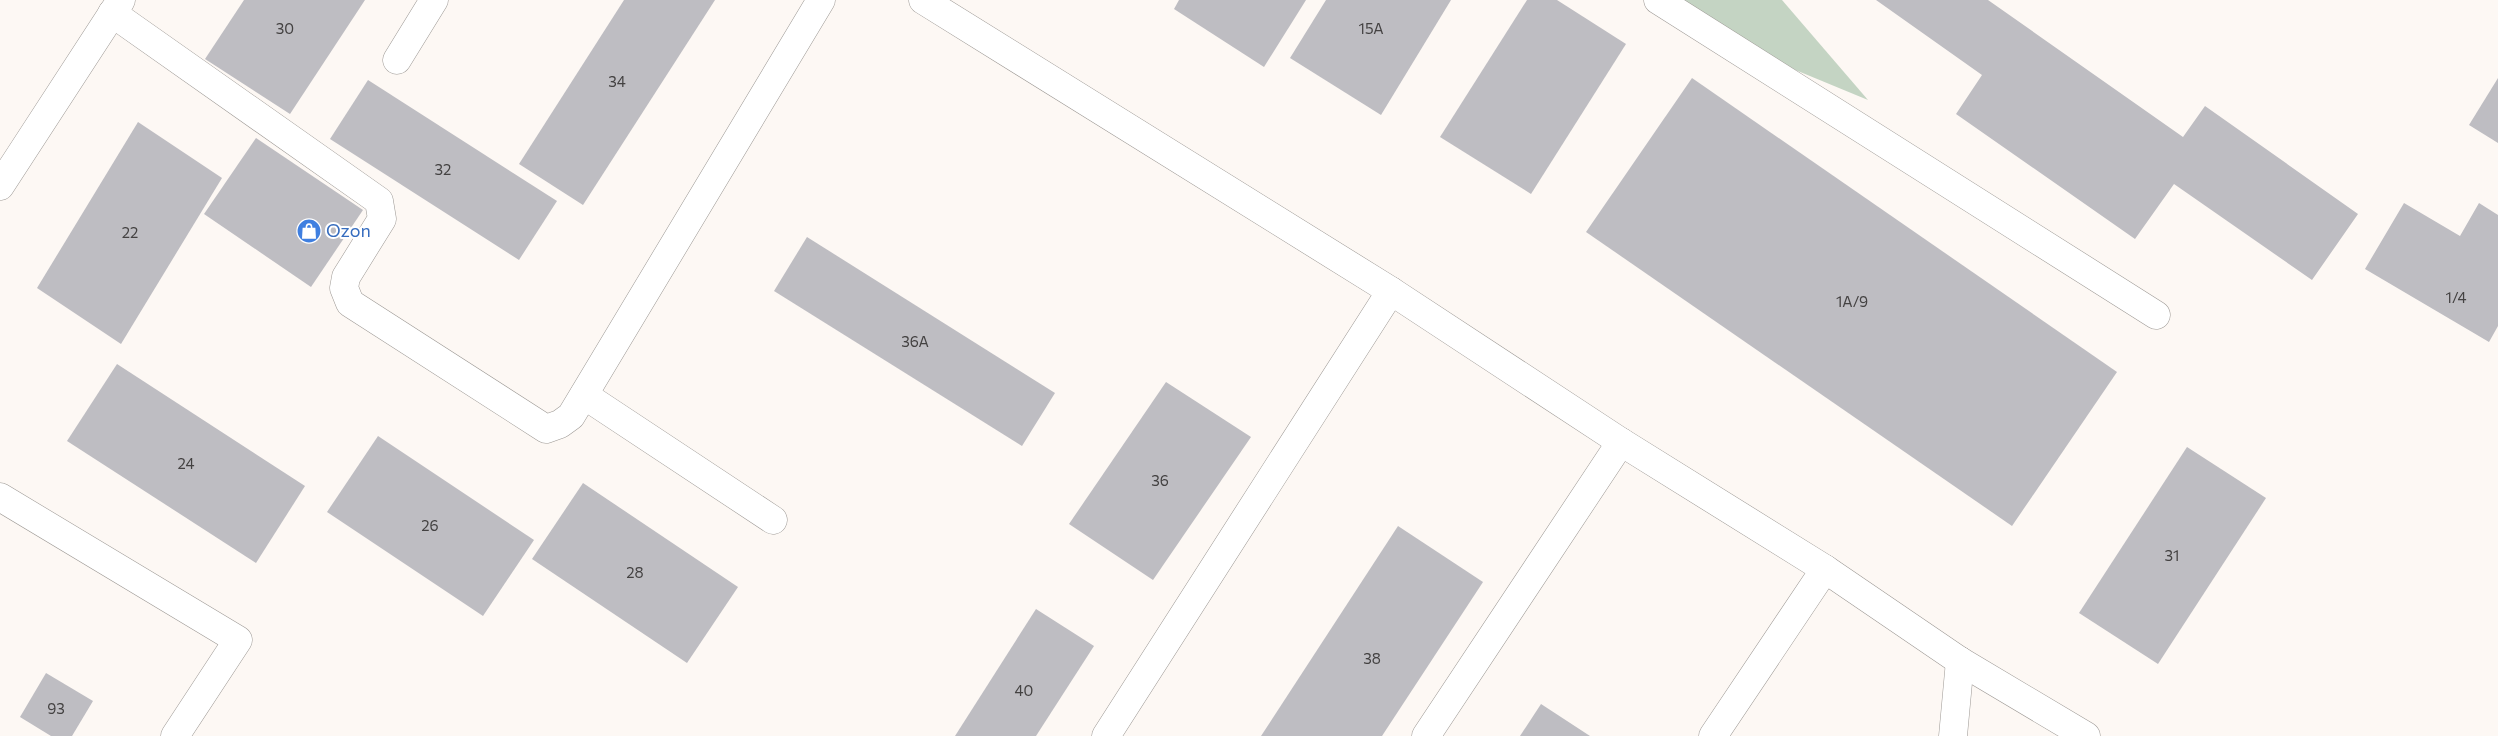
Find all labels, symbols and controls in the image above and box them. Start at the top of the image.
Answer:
house number: 30 [276,19,294,37]
house number: 15А [1358,19,1384,37]
house number: 34 [608,72,626,90]
house number: 32 [435,160,451,178]
shop icon: Ozon [296,218,322,244]
place label: Ozon [326,219,371,241]
house number: 22 [122,223,138,241]
house number: 1/4 [2446,288,2466,306]
house number: 1А/9 [1836,292,1868,310]
house number: 36А [901,332,929,350]
house number: 24 [177,454,195,472]
house number: 36 [1151,471,1169,489]
house number: 26 [421,516,439,534]
house number: 31 [2165,546,2179,564]
house number: 28 [626,563,644,581]
house number: 38 [1363,649,1381,667]
house number: 40 [1015,681,1033,699]
house number: 93 [47,699,65,717]

